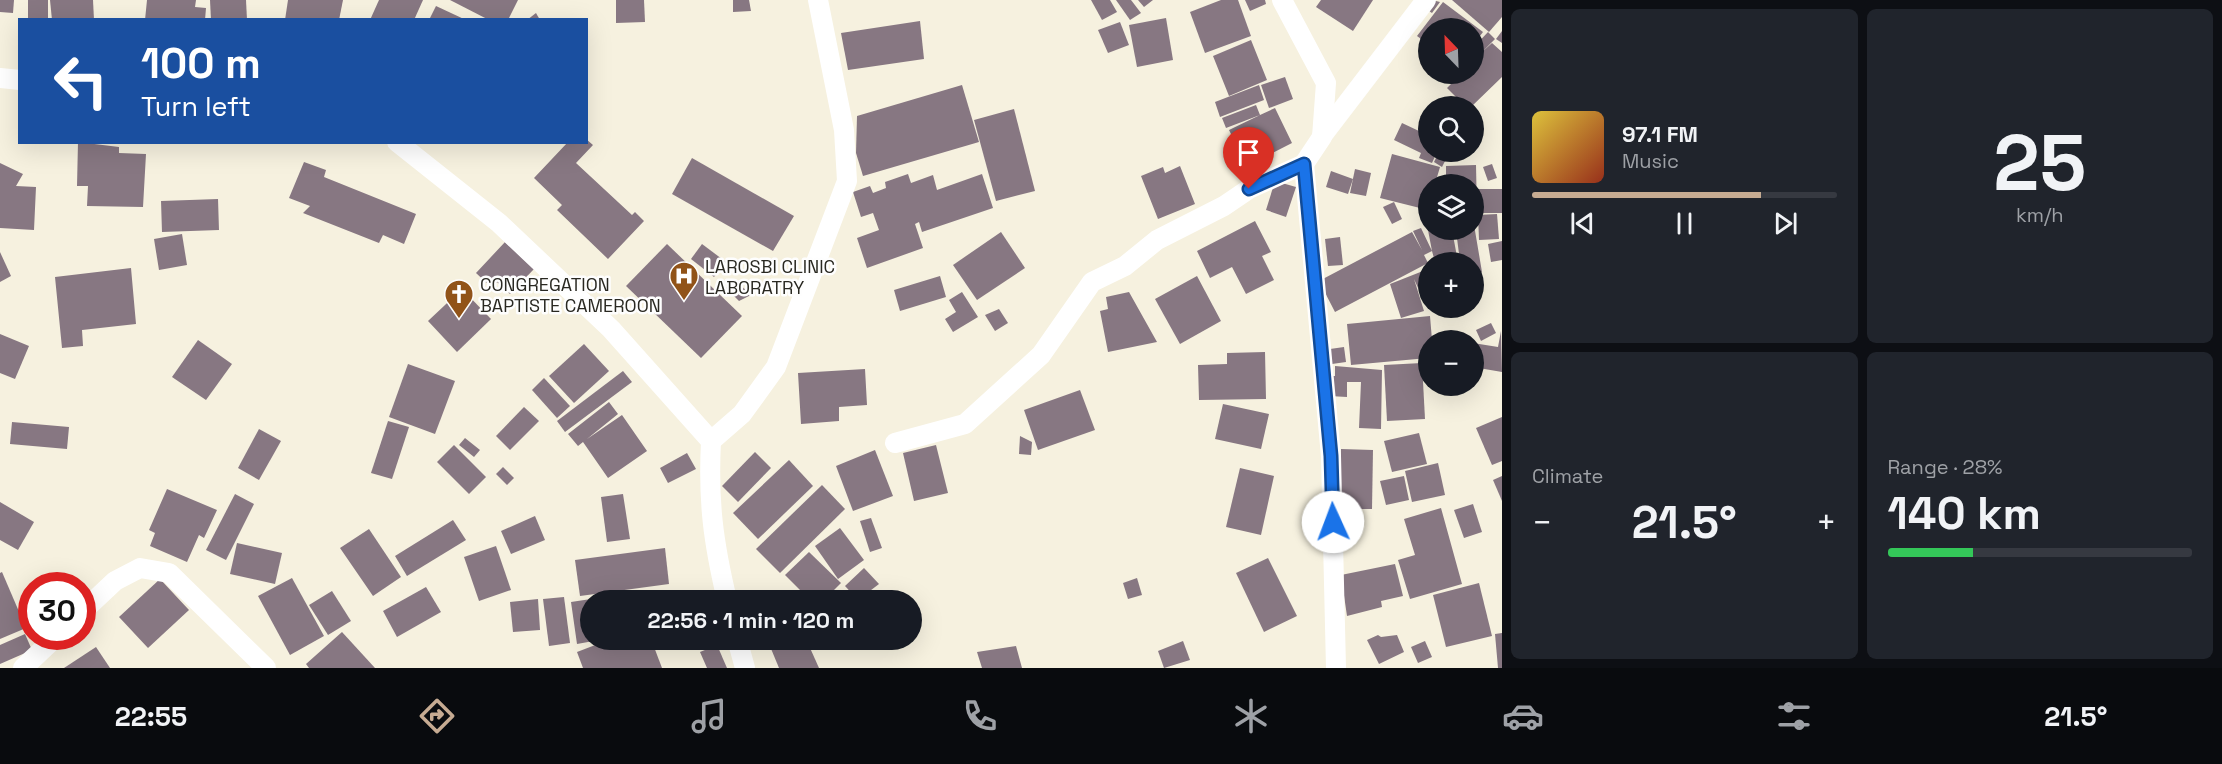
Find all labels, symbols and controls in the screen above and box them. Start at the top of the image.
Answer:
north arrow [1418,18,1484,84]
map controls [1418,18,1484,396]
text: 100 m [141,37,261,90]
icon: left [42,42,120,120]
text: Turn left [141,89,251,124]
button: search [1418,96,1484,162]
text: 25 [1993,113,2086,213]
text: 97.1 FM [1622,120,1698,148]
pin [1223,127,1274,189]
icon: arrive [1232,136,1265,169]
text: Music [1622,148,1679,174]
button: layers [1418,174,1484,240]
text: km/h [2016,202,2064,228]
icon: previous [1566,207,1599,240]
icon: pause [1668,207,1701,240]
icon: next [1769,207,1802,240]
button: + [1418,252,1484,318]
place label: LAROSBI CLINIC LABORATRY [705,255,835,299]
hospital icon: LAROSBI CLINIC LABORATRY [668,260,700,302]
place label: CONGREGATION BAPTISTE CAMEROON [480,273,661,317]
church icon: CONGREGATION BAPTISTE CAMEROON [443,278,475,320]
button: − [1418,330,1484,396]
text: Range · 28% [1888,454,2003,480]
text: Climate [1532,463,1603,489]
text: 140 km [1888,485,2041,542]
position arrow [1301,490,1365,554]
text: 21.5° [1632,494,1737,551]
text: − [1532,502,1552,544]
text: + [1816,502,1837,544]
speed limit sign: 30 [18,572,96,650]
text: 22:56 · 1 min · 120 m [648,606,854,634]
icon: directions [416,695,458,737]
icon: music [688,695,730,737]
icon: phone [959,695,1001,737]
icon: climate [1230,695,1272,737]
icon: car [1502,695,1544,737]
icon: filters [1773,695,1815,737]
text: 22:55 [115,699,187,734]
text: 21.5° [2044,699,2107,734]

